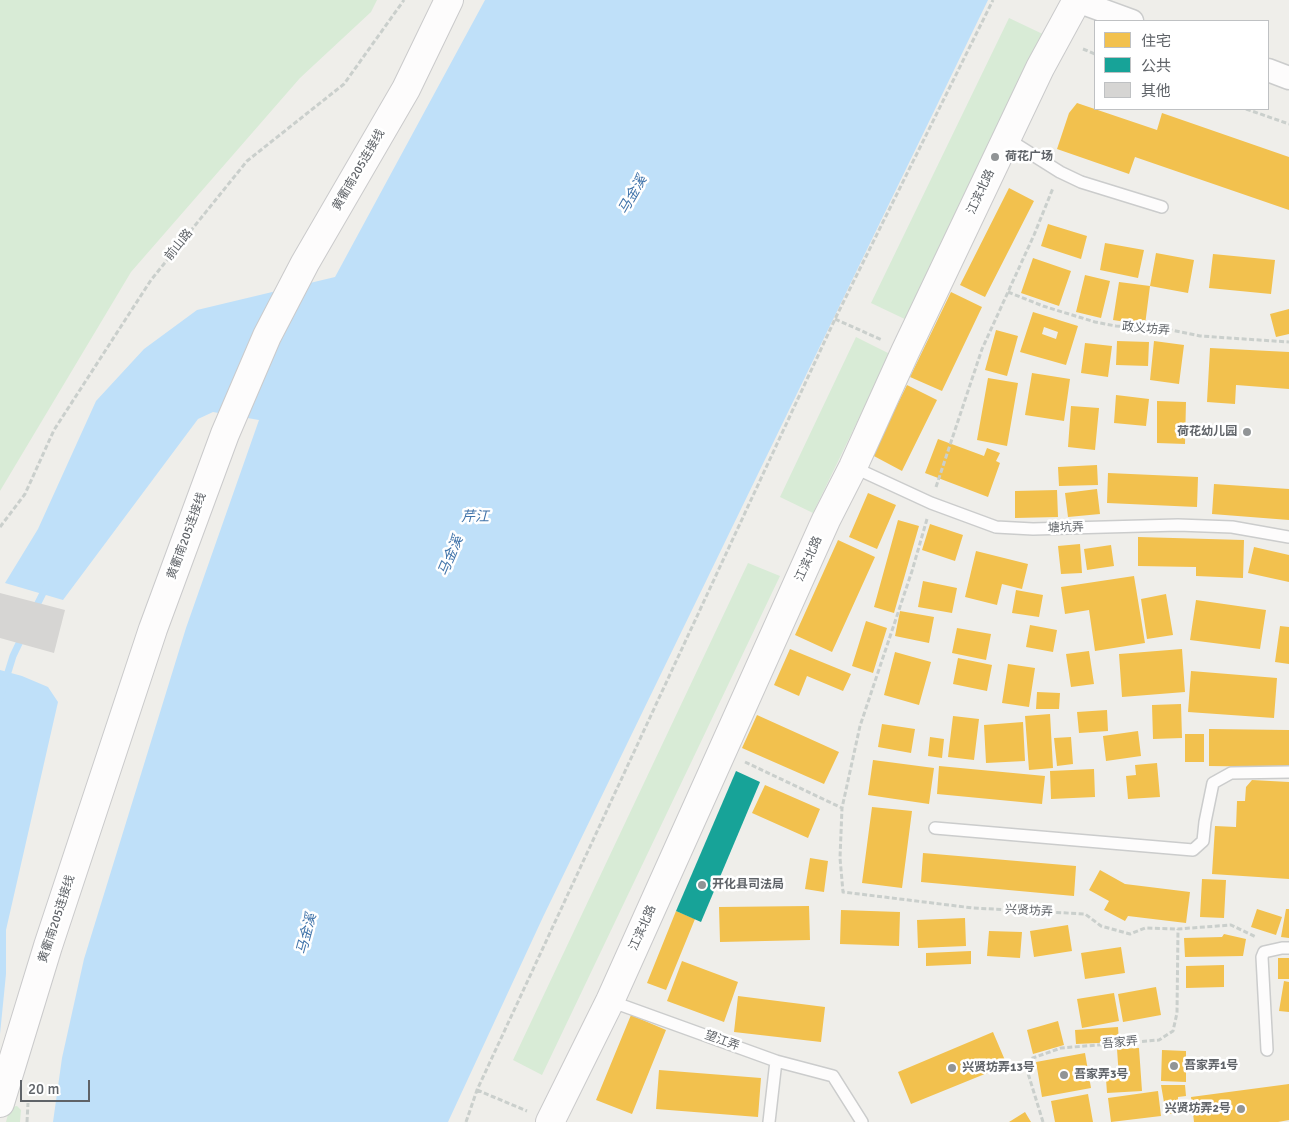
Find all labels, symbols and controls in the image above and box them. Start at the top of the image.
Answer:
legend [1094,20,1269,110]
text: 住宅 [1141,32,1171,50]
text: 公共 [1141,57,1171,75]
text: 其他 [1141,82,1171,100]
street label: 黄衢南205连接线 [330,127,388,213]
place label: 荷花广场 [1005,150,1053,164]
marker: 荷花广场 [989,151,1001,163]
street label: 江滨北路 [964,167,998,217]
water label: 马金溪 [615,173,651,217]
street label: 前山路 [162,226,196,264]
street label: 政义坊弄 [1121,320,1171,338]
place label: 荷花幼儿园 [1177,425,1237,439]
marker: 荷花幼儿园 [1241,426,1253,438]
street label: 黄衢南205连接线 [165,491,209,581]
water label: 芹江 [461,509,489,525]
street label: 塘坑弄 [1048,520,1084,536]
water label: 马金溪 [435,533,467,579]
street label: 江滨北路 [793,534,825,584]
street label: 黄衢南205连接线 [36,873,78,965]
place label: 开化县司法局 [712,878,784,892]
marker: 开化县司法局 [696,879,708,891]
street label: 江滨北路 [627,903,659,953]
street label: 兴贤坊弄 [1005,903,1053,919]
water label: 马金溪 [293,912,321,956]
street label: 望江弄 [703,1028,741,1054]
street label: 吾家弄 [1101,1034,1139,1052]
place label: 吾家弄1号 [1184,1059,1238,1073]
marker: 吾家弄1号 [1168,1060,1180,1072]
place label: 兴贤坊弄13号 [962,1061,1035,1075]
marker: 兴贤坊弄13号 [946,1062,958,1074]
place label: 吾家弄3号 [1074,1068,1128,1082]
marker: 吾家弄3号 [1058,1069,1070,1081]
scale bar [22,1070,92,1102]
text: 20 m [28,1080,59,1098]
place label: 兴贤坊弄2号 [1165,1102,1231,1116]
marker: 兴贤坊弄2号 [1235,1103,1247,1115]

